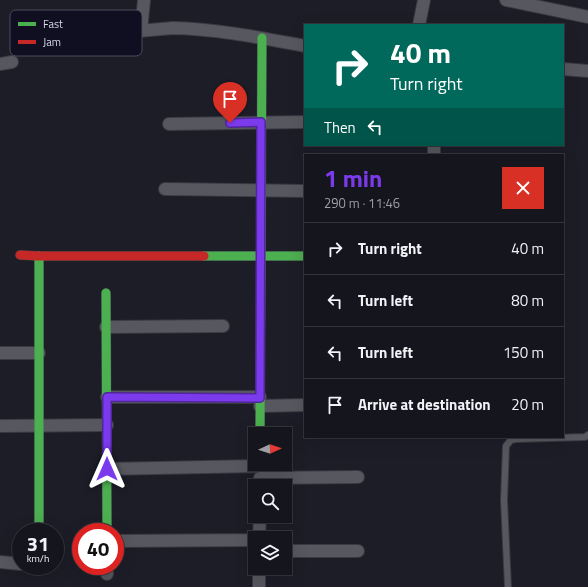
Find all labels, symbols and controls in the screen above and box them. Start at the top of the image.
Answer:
legend [10,10,142,56]
text: Fast [43,16,63,32]
text: 40 m [390,31,451,74]
text: Jam [43,34,61,50]
icon: right [324,40,376,92]
text: Turn right [390,70,463,97]
pin [213,82,247,123]
icon: arrive [219,88,241,110]
text: Then [324,116,356,139]
icon: left [364,116,386,138]
text: 1 min [324,160,382,196]
button: close [502,167,544,209]
text: 290 m · 11:46 [324,193,400,213]
text: Turn right [358,237,422,260]
text: 40 m [511,237,544,260]
icon: right [324,238,346,260]
text: Turn left [358,289,413,312]
text: 80 m [511,289,544,312]
icon: left [324,290,346,312]
text: Turn left [358,341,413,364]
text: 150 m [503,341,544,364]
icon: left [324,342,346,364]
text: Arrive at destination [358,393,491,416]
text: 20 m [511,393,544,416]
icon: arrive [324,394,346,416]
north arrow [248,427,292,471]
map controls [248,427,292,575]
position arrow [86,448,128,490]
button: search [248,479,292,523]
speed limit sign: 40 [72,523,124,575]
text: 31 [27,528,49,559]
button: layers [248,531,292,575]
text: km/h [27,551,49,566]

